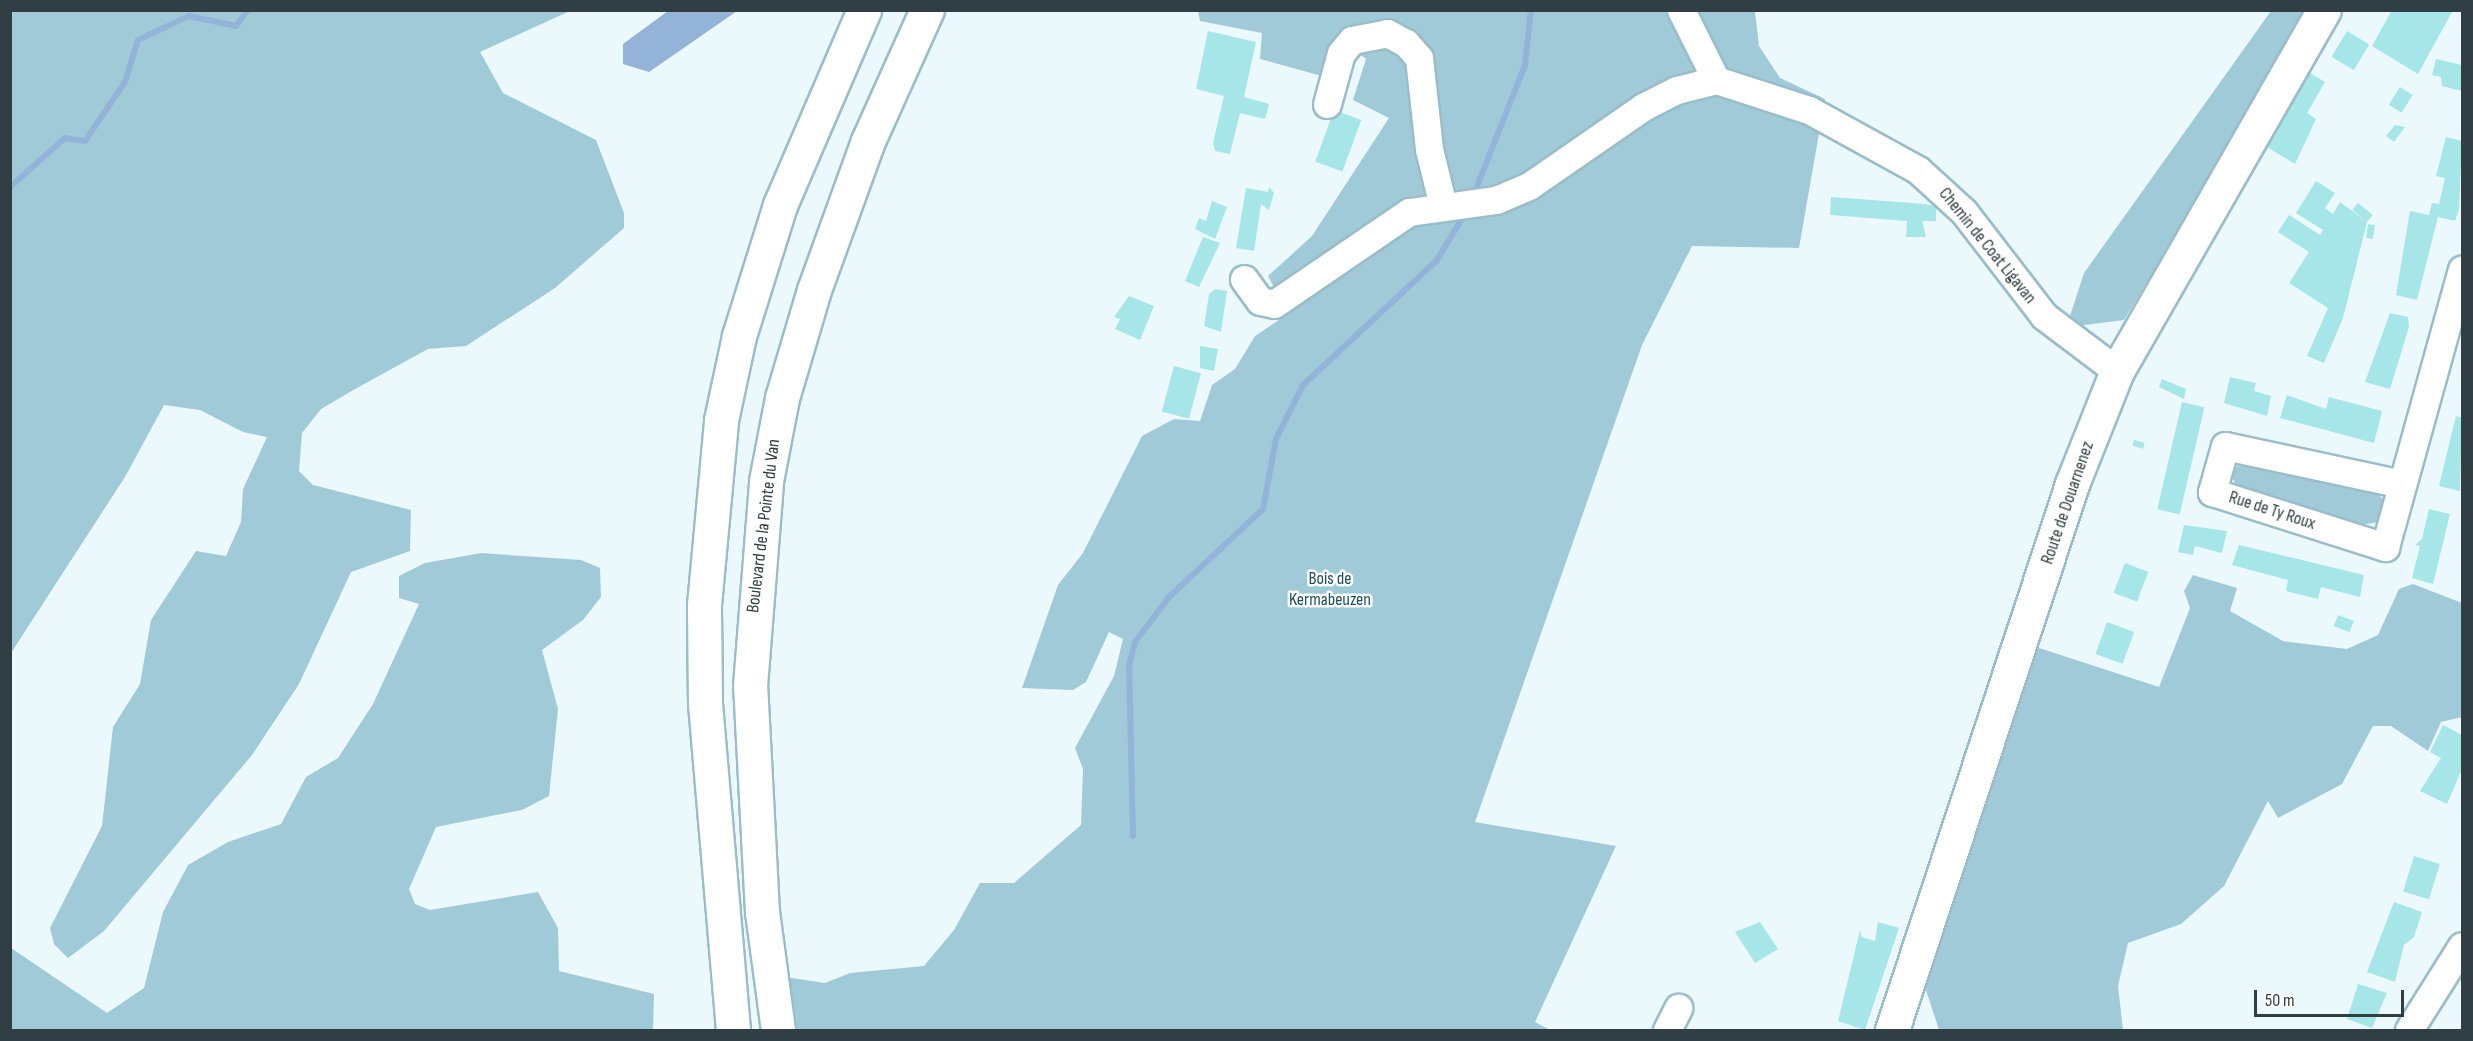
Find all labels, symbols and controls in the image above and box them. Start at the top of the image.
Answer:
street label: Chemin de Coat Ligavan [1934,184,2040,308]
street label: Boulevard de la Pointe du Van [743,438,785,614]
street label: Route de Douarnenez [2037,439,2099,567]
street label: Rue de Ty Roux [2226,487,2318,535]
park label: Bois de Kermabeuzen [1289,569,1371,612]
scale bar [2257,978,2407,1016]
text: 50 m [2265,990,2295,1011]

